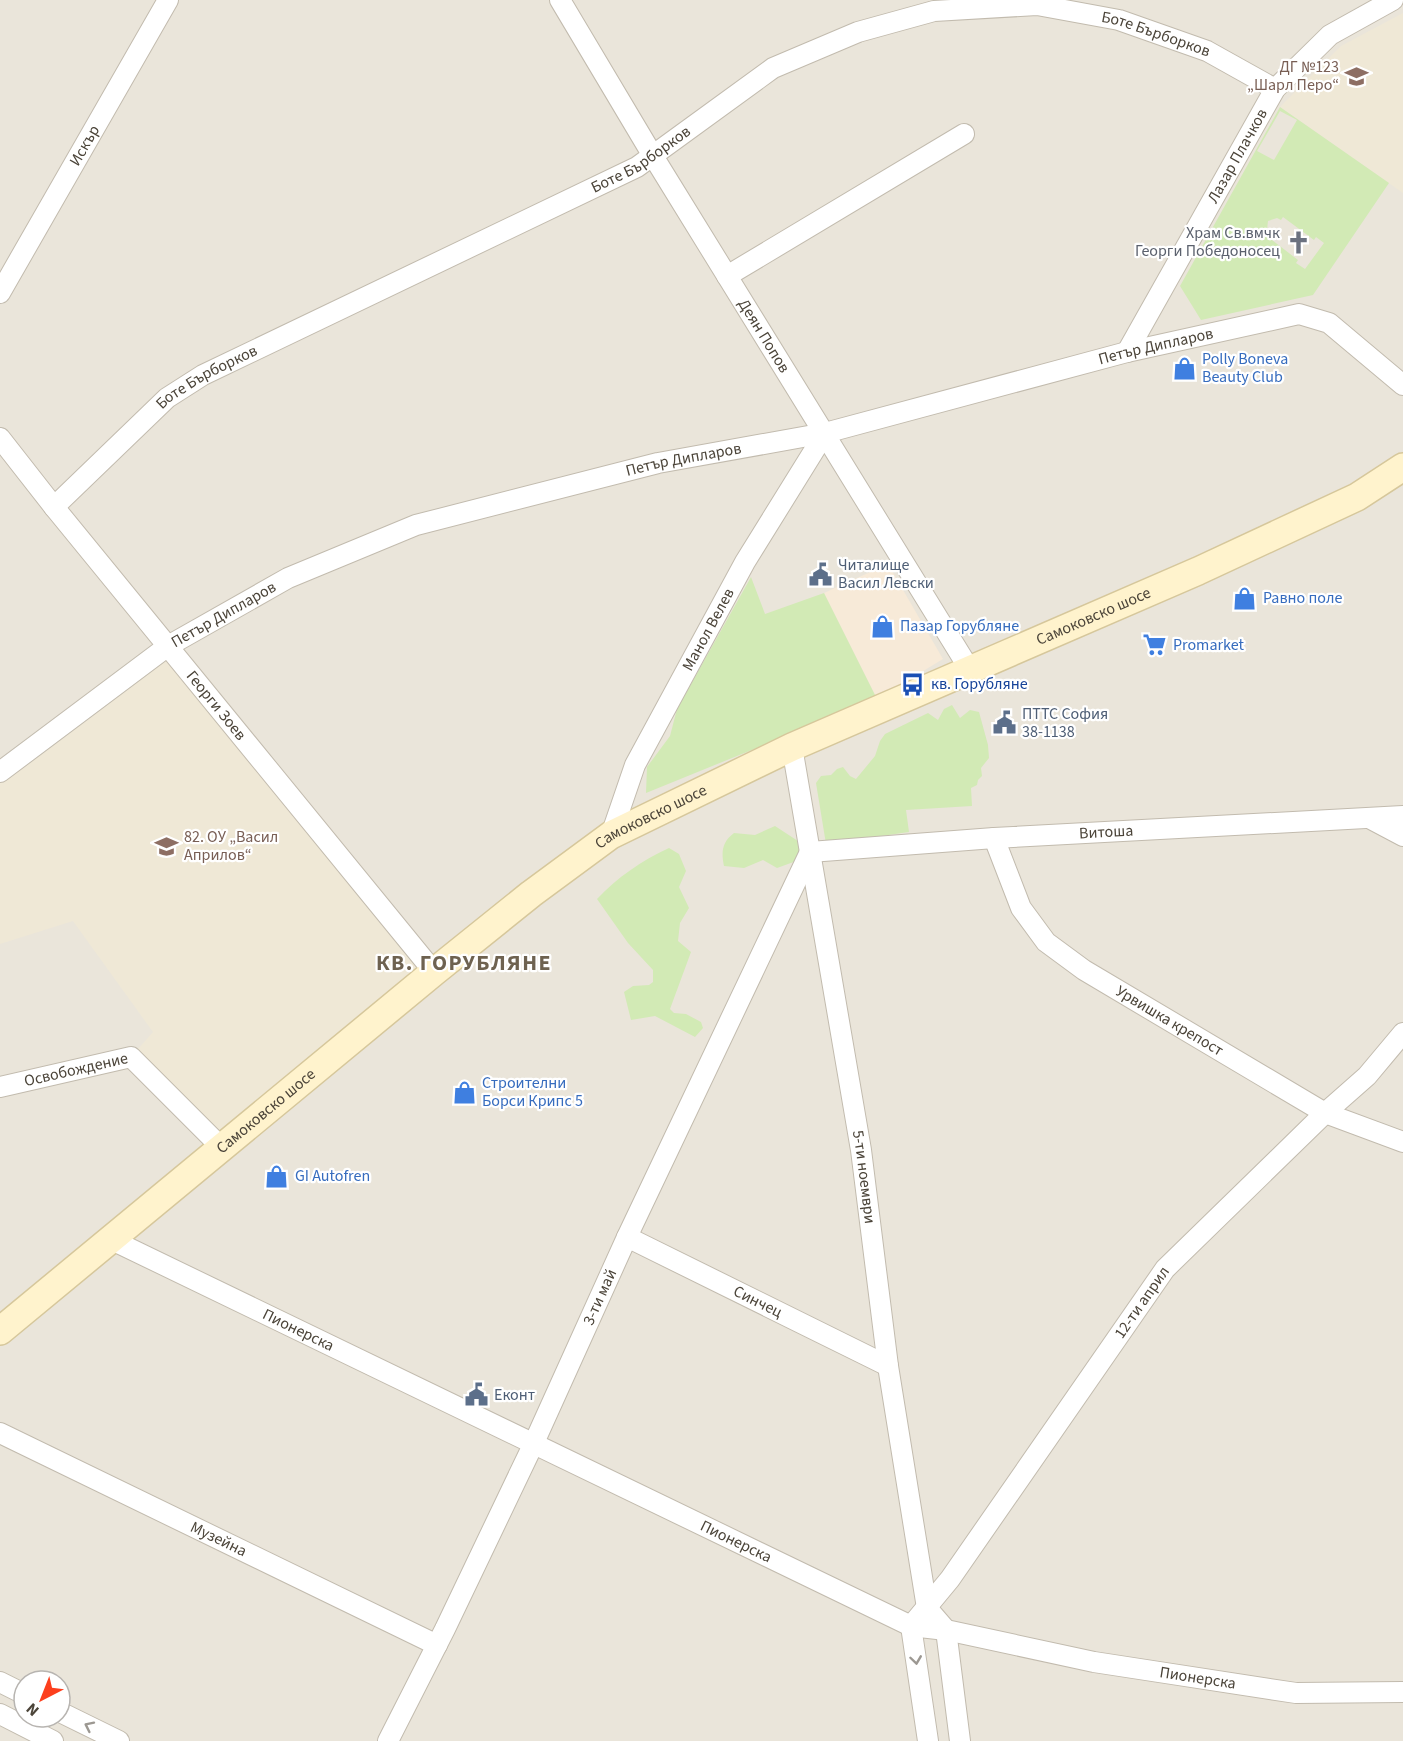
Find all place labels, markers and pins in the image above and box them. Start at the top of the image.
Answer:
place label: ДГ №123 „Шарл Перо“ [1247,56,1339,96]
school or university icon: ДГ №123 „Шарл Перо“ [1344,63,1370,89]
place label: Храм Св.вмчк Георги Победоносец [1135,222,1280,262]
church icon: Храм Св.вмчк Георги Победоносец [1285,229,1311,255]
place label: Polly Boneva Beauty Club [1202,348,1288,388]
shop icon: Polly Boneva Beauty Club [1171,355,1197,381]
place label: Читалище Васил Левски [838,554,934,594]
public building icon: Читалище Васил Левски [807,561,833,587]
shop icon: Равно поле [1232,585,1258,611]
place label: Равно поле [1263,587,1342,609]
shop icon: Пазар Горубляне [869,613,895,639]
place label: Пазар Горубляне [900,615,1019,637]
supermarket icon: Promarket [1142,632,1168,658]
place label: Promarket [1173,634,1244,656]
bus stop icon: кв. Горубляне [900,671,926,697]
place label: кв. Горубляне [931,673,1028,695]
place label: ПТТС София 38-1138 [1022,703,1108,743]
public building icon: ПТТС София 38-1138 [991,710,1017,736]
place label: 82. ОУ „Васил Априлов“ [184,826,278,866]
school or university icon: 82. ОУ „Васил Априлов“ [153,833,179,859]
place label: Строителни Борси Крипс 5 [482,1072,583,1112]
shop icon: Строителни Борси Крипс 5 [451,1079,477,1105]
shop icon: GI Autofren [264,1163,290,1189]
place label: GI Autofren [295,1165,370,1187]
public building icon: Еконт [463,1382,489,1408]
place label: Еконт [494,1384,535,1406]

